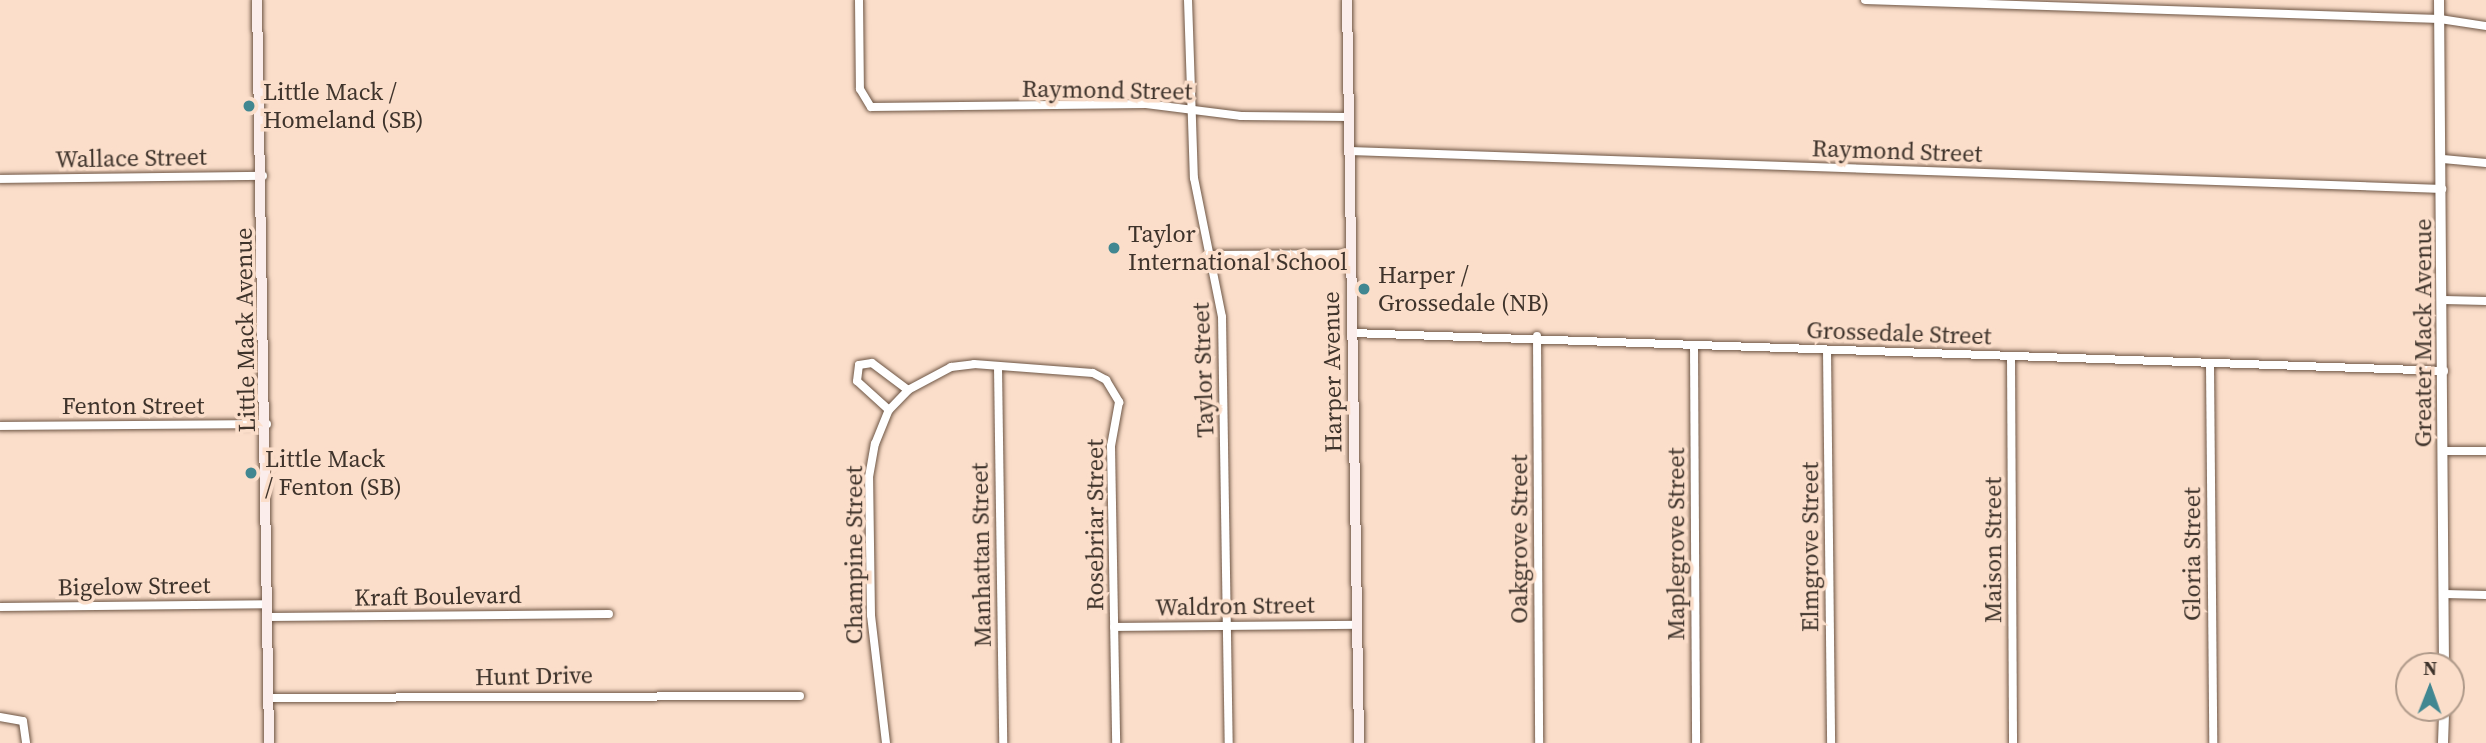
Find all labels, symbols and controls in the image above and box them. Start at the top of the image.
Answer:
street label: Raymond Street [1022,74,1192,106]
place label: Little Mack / Homeland (SB) [263,78,424,134]
marker: Little Mack / Homeland (SB) [241,98,257,114]
street label: Raymond Street [1811,134,1983,168]
street label: Wallace Street [55,142,207,174]
street label: Greater Mack Avenue [2409,219,2437,447]
place label: Taylor International School [1128,220,1347,276]
street label: Little Mack Avenue [229,227,261,433]
marker: Taylor International School [1106,240,1122,256]
place label: Harper / Grossedale (NB) [1378,261,1549,317]
marker: Harper / Grossedale (NB) [1356,281,1372,297]
street label: Harper Avenue [1316,291,1348,453]
street label: Taylor Street [1186,302,1220,438]
street label: Grossedale Street [1806,315,1992,351]
street label: Fenton Street [62,392,204,420]
street label: Rosebriar Street [1081,439,1109,611]
place label: Little Mack / Fenton (SB) [265,445,402,501]
street label: Maplegrove Street [1662,447,1690,641]
street label: Oakgrove Street [1505,454,1533,624]
street label: Manhattan Street [965,462,997,648]
street label: Elmgrove Street [1796,462,1824,632]
marker: Little Mack / Fenton (SB) [243,465,259,481]
street label: Champine Street [840,466,868,644]
street label: Maison Street [1979,477,2007,623]
street label: Gloria Street [2178,487,2206,621]
street label: Bigelow Street [57,570,211,602]
street label: Kraft Boulevard [354,580,522,612]
street label: Waldron Street [1155,590,1315,622]
north arrow [2395,652,2465,722]
text: N [2423,655,2437,681]
street label: Hunt Drive [475,661,593,691]

